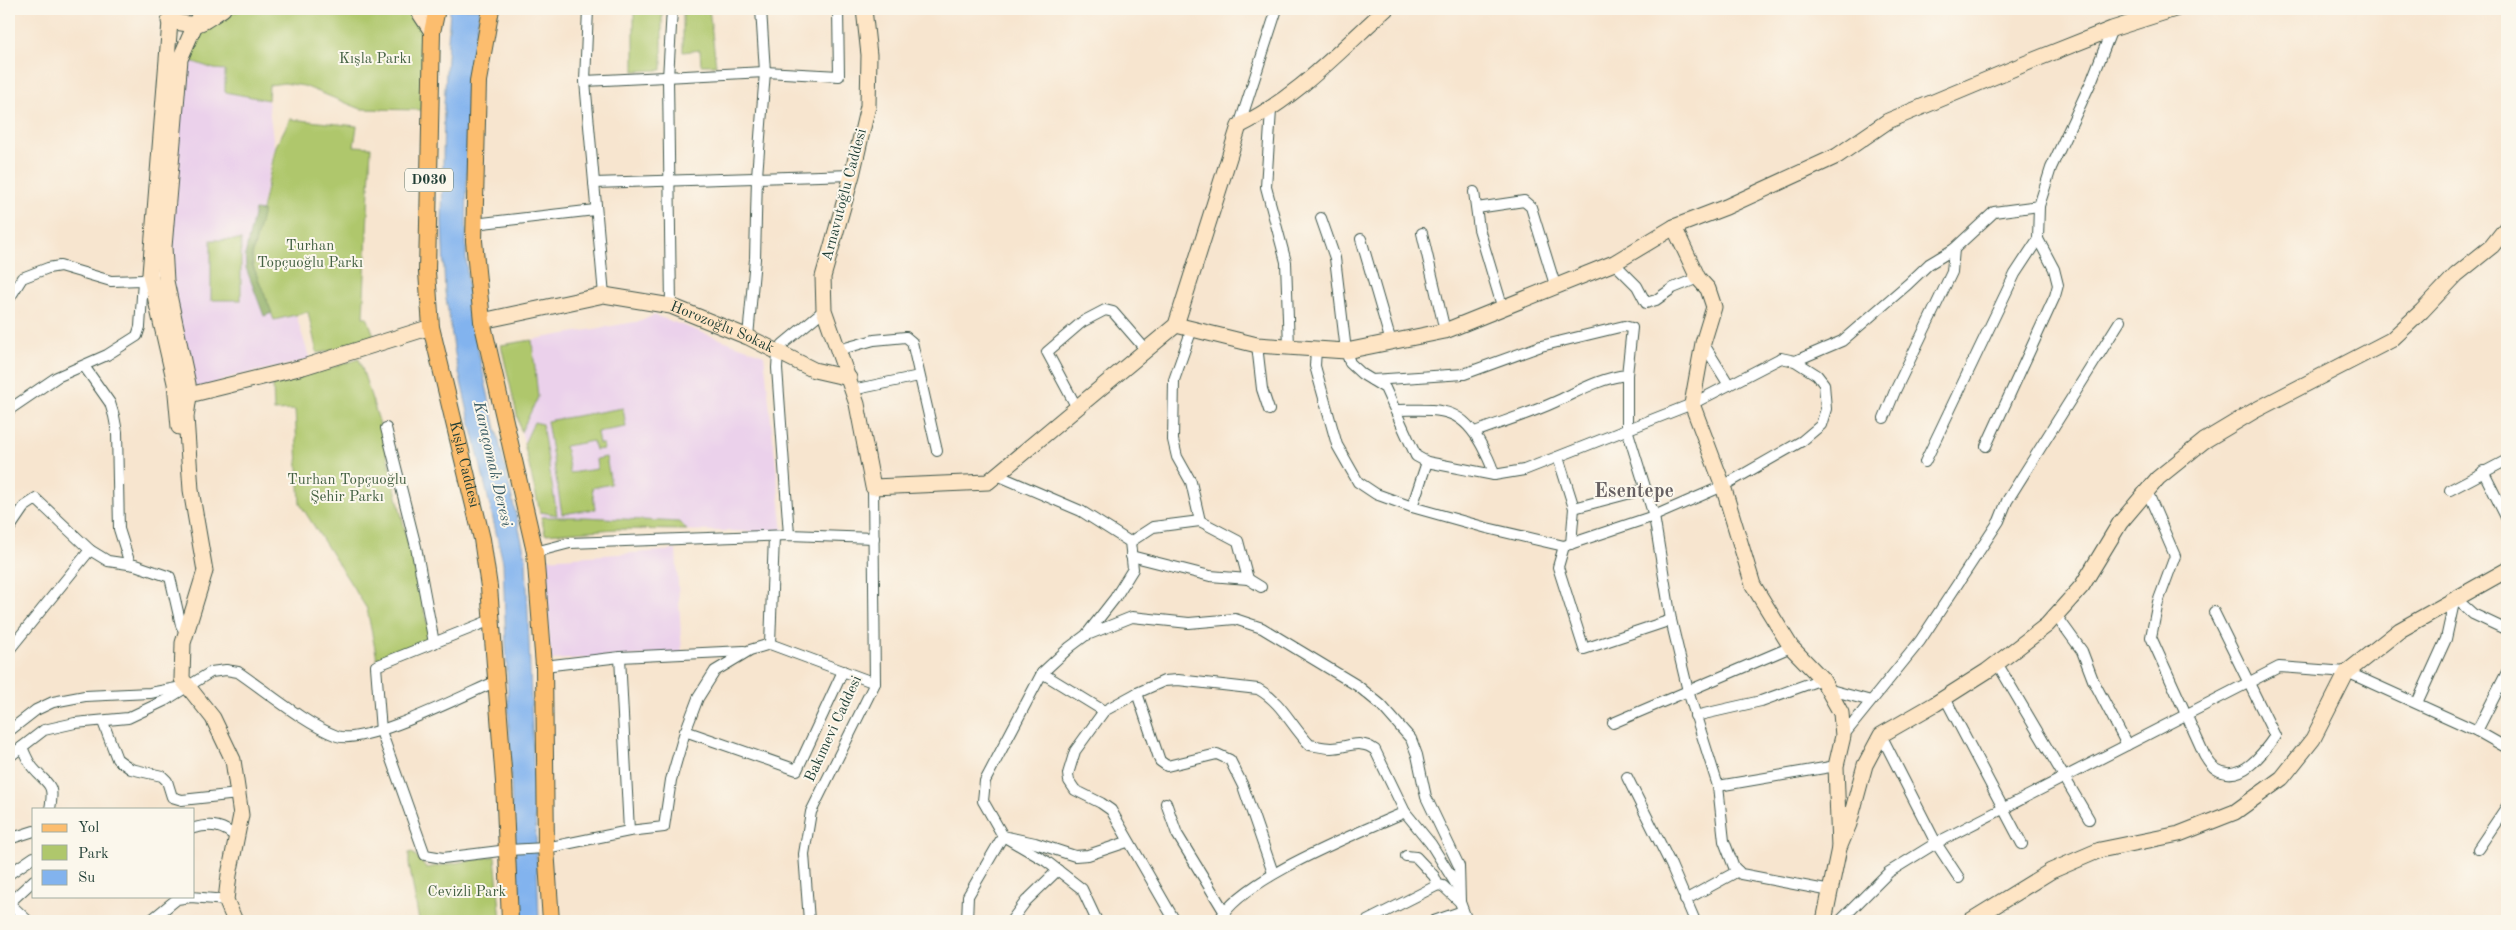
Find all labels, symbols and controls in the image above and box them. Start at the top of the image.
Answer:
park label: Kışla Parkı [339,52,411,67]
street label: Arnavutoğlu Caddesi [820,127,870,263]
road number: D030 [405,168,453,192]
park label: Turhan Topçuoğlu Parkı [257,239,363,271]
street label: Horozoğlu Sokak [668,299,777,356]
water label: Karaçomak Deresi [470,399,514,529]
street label: Kışla Caddesi [446,420,482,509]
park label: Turhan Topçuoğlu Şehir Parkı [287,473,407,505]
district label: Esentepe [1594,482,1674,502]
street label: Bakımevi Caddesi [803,674,865,784]
legend [32,808,195,898]
text: Yol [78,821,99,836]
text: Park [78,847,109,862]
text: Su [78,871,95,886]
park label: Cevizli Park [428,885,507,900]

